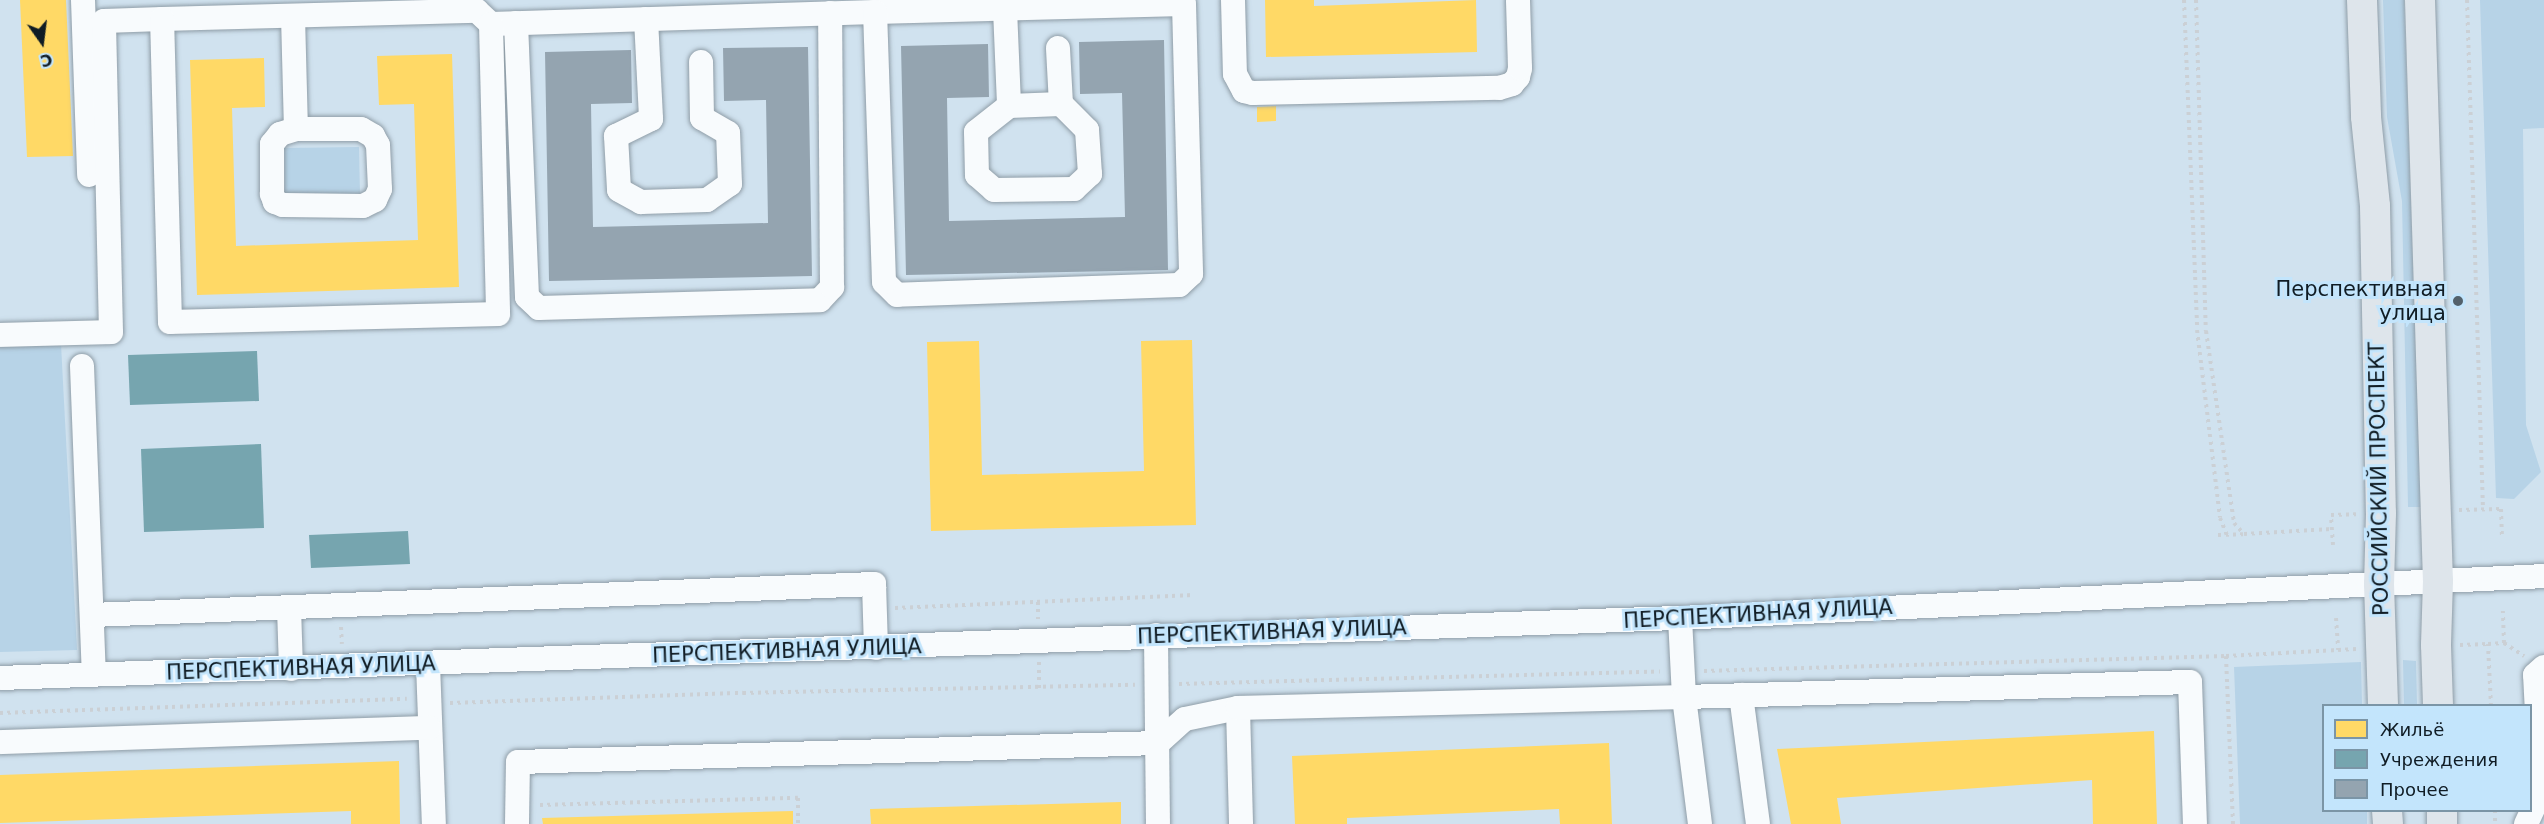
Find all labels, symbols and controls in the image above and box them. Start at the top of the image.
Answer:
north arrow [12,12,72,72]
text: С [38,49,54,71]
place label: Перспективная улица [2276,276,2446,326]
marker: Перспективная улица [2451,294,2465,308]
street label: РОССИЙСКИЙ ПРОСПЕКТ [2364,342,2394,616]
street label: ПЕРСПЕКТИВНАЯ УЛИЦА [1623,594,1893,634]
street label: ПЕРСПЕКТИВНАЯ УЛИЦА [1137,615,1407,649]
street label: ПЕРСПЕКТИВНАЯ УЛИЦА [652,634,922,668]
street label: ПЕРСПЕКТИВНАЯ УЛИЦА [166,651,436,685]
legend [2322,704,2532,812]
text: Жильё [2380,719,2444,740]
text: Учреждения [2380,749,2498,770]
text: Прочее [2380,779,2449,800]

